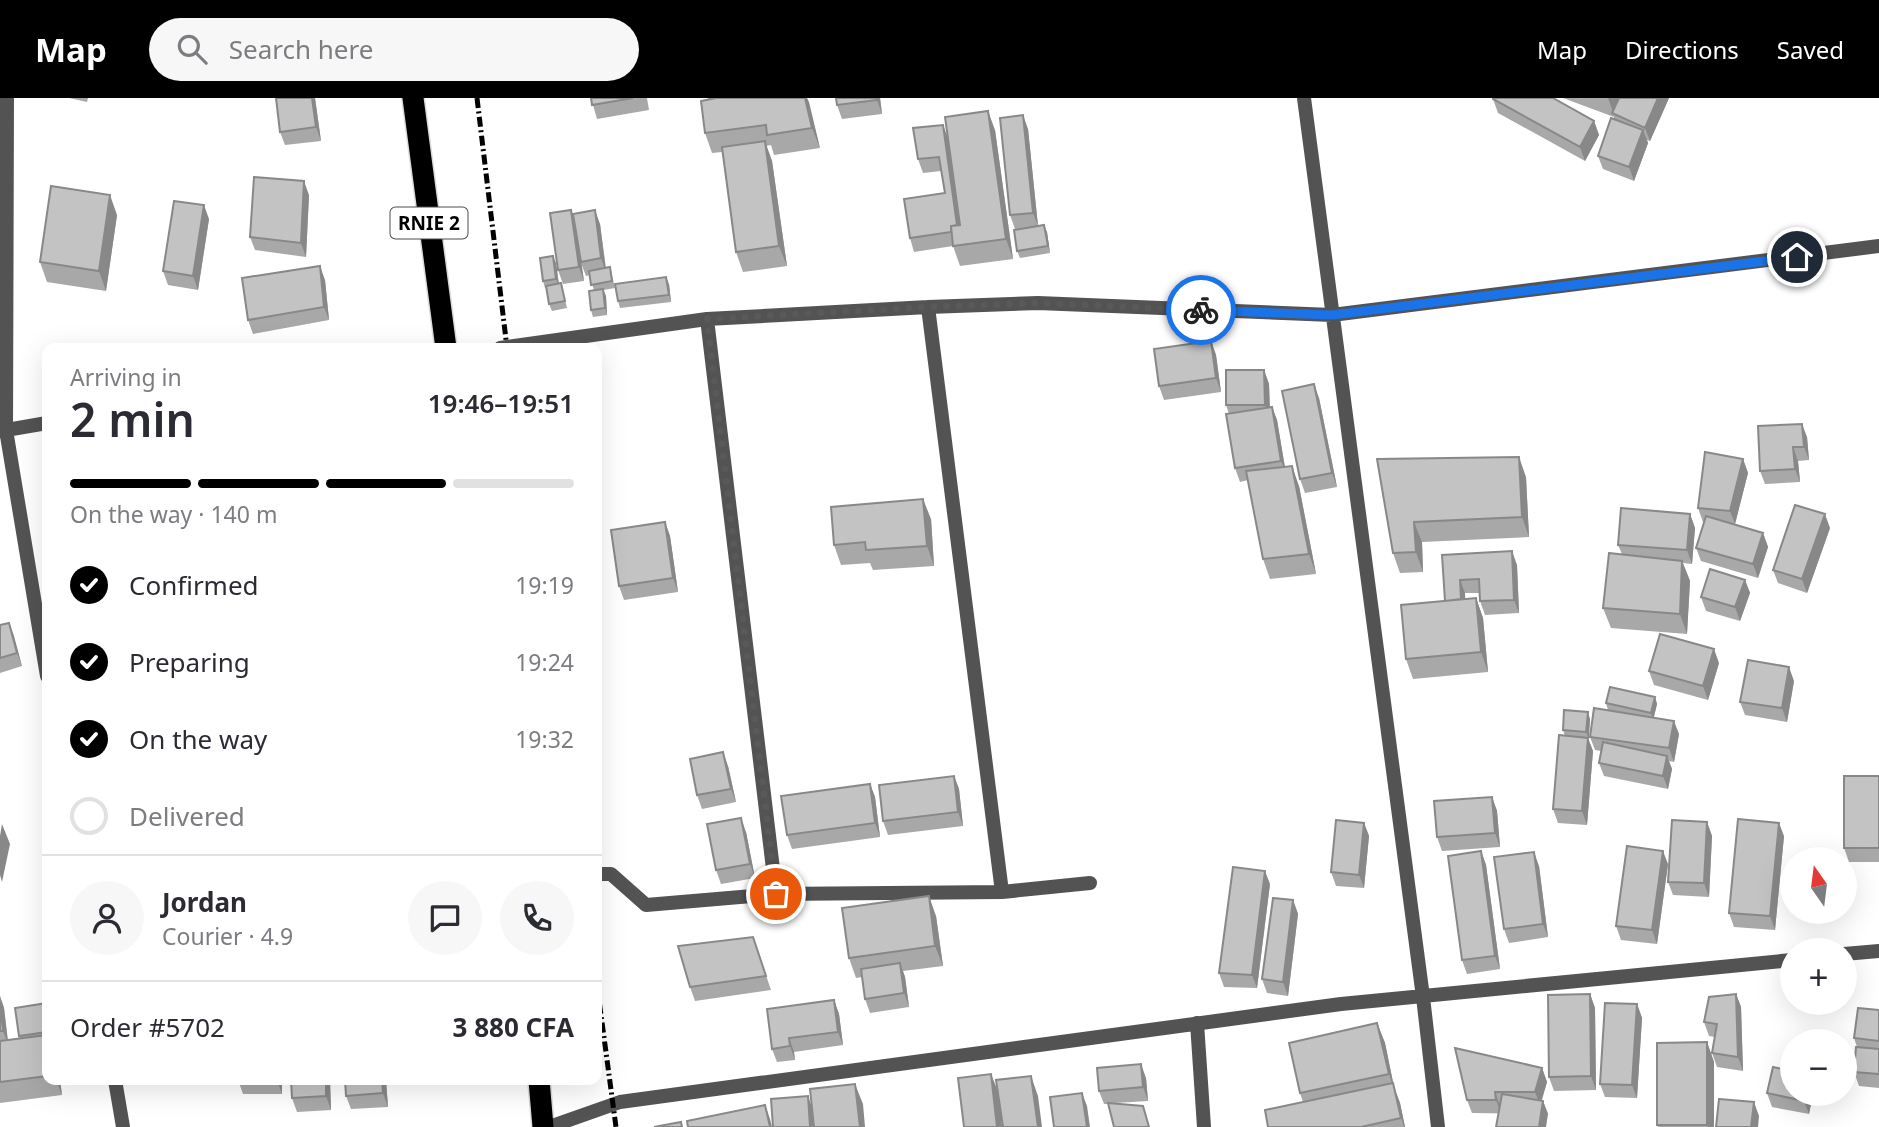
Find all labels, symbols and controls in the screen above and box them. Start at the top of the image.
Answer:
search box [149,18,639,81]
text: Map [35,27,107,72]
icon: search [173,30,211,68]
text: Search here [229,31,373,67]
text: Map [1537,33,1587,66]
text: Directions [1625,33,1739,66]
text: Saved [1777,33,1844,66]
road number: RNIE 2 [390,208,467,238]
pin [1767,227,1827,287]
icon: home [1778,238,1816,276]
courier [1166,275,1236,345]
icon: bike [1182,291,1220,329]
text: Arriving in [70,361,182,393]
text: 19:46–19:51 [428,385,574,421]
text: 2 min [70,388,195,450]
text: On the way · 140 m [70,498,277,530]
icon: check [70,566,108,604]
text: Confirmed [129,567,259,603]
text: 19:19 [515,569,574,601]
icon: check [70,643,108,681]
text: Preparing [129,644,250,680]
text: 19:24 [515,646,574,678]
icon: check [70,720,108,758]
text: On the way [129,721,267,757]
text: 19:32 [515,723,574,755]
text: Delivered [129,798,245,834]
north arrow [1780,847,1857,924]
map controls [1780,847,1857,1106]
pin [746,864,806,924]
icon: bag [757,875,795,913]
button: person [70,881,144,955]
button: chat [408,881,482,955]
button: phone [500,881,574,955]
text: Jordan [162,884,247,920]
text: Courier · 4.9 [162,920,293,952]
button: + [1780,938,1857,1015]
text: Order #5702 [70,1009,225,1045]
text: 3 880 CFA [453,1009,574,1045]
button: − [1780,1029,1857,1106]

